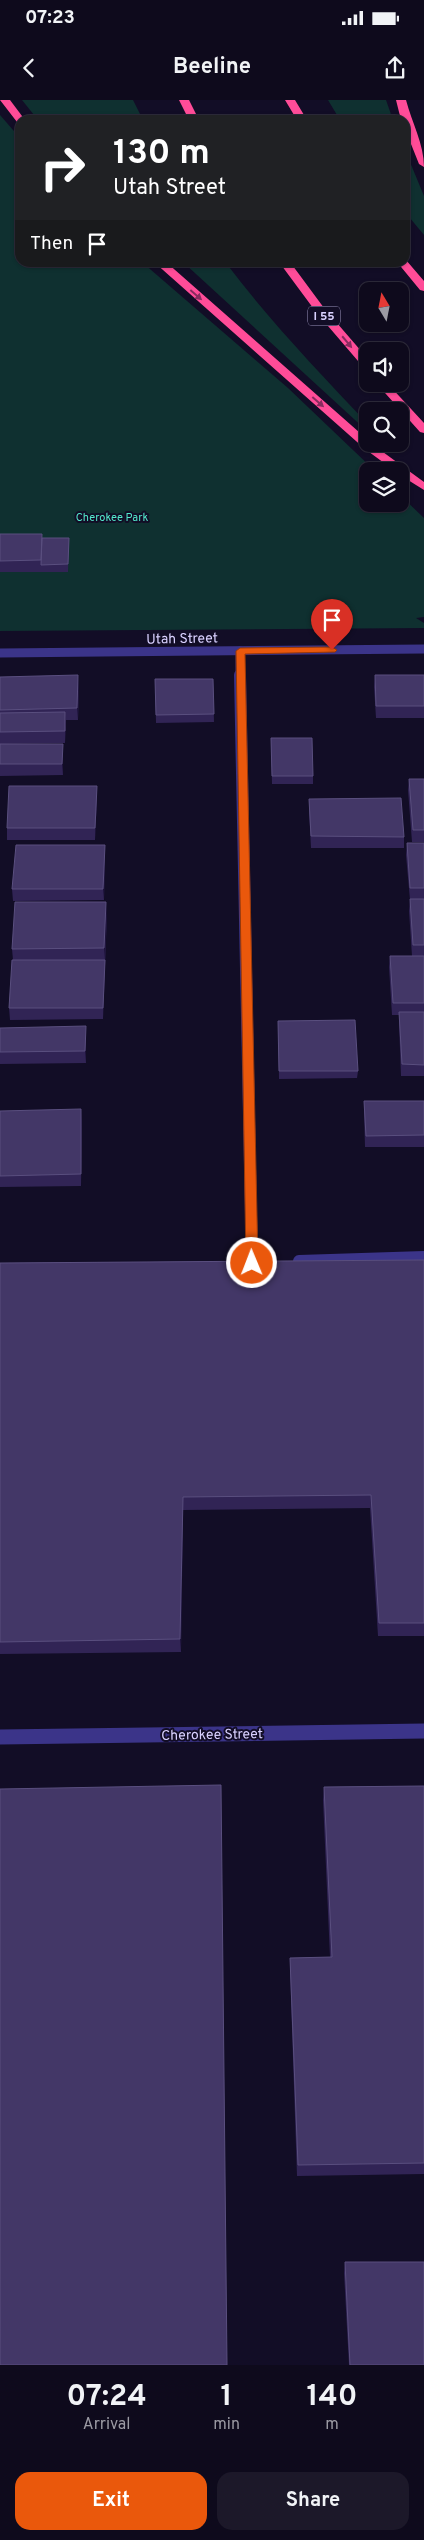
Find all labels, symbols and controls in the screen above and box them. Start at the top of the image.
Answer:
text: 07:23 [25,6,75,30]
icon: back [15,54,43,82]
text: Beeline [173,54,251,81]
icon: share [381,54,409,82]
text: 130 m [113,132,210,176]
icon: right [30,135,95,200]
text: Utah Street [113,175,226,202]
icon: arrive [83,230,111,258]
text: Then [30,232,73,256]
north arrow [359,282,409,332]
map controls [359,282,409,512]
one-way arrow [189,289,201,301]
road number: I 55 [308,307,340,326]
one-way arrow [341,336,352,348]
button: sound [359,342,409,392]
one-way arrow [311,396,323,408]
button: search [359,402,409,452]
button: layers [359,462,409,512]
park label: Cherokee Park [76,511,148,525]
pin [311,599,353,650]
icon: arrive [318,606,346,634]
street label: Utah Street [146,630,218,649]
position arrow [225,1236,277,1288]
street label: Cherokee Street [161,1726,263,1745]
text: 07:24 [67,2379,147,2416]
text: 1 [221,2379,233,2416]
text: 140 [306,2379,357,2416]
text: Arrival [83,2415,130,2435]
text: min [213,2415,240,2435]
text: m [325,2415,339,2435]
button: Exit [15,2472,207,2530]
button: Share [217,2472,409,2530]

